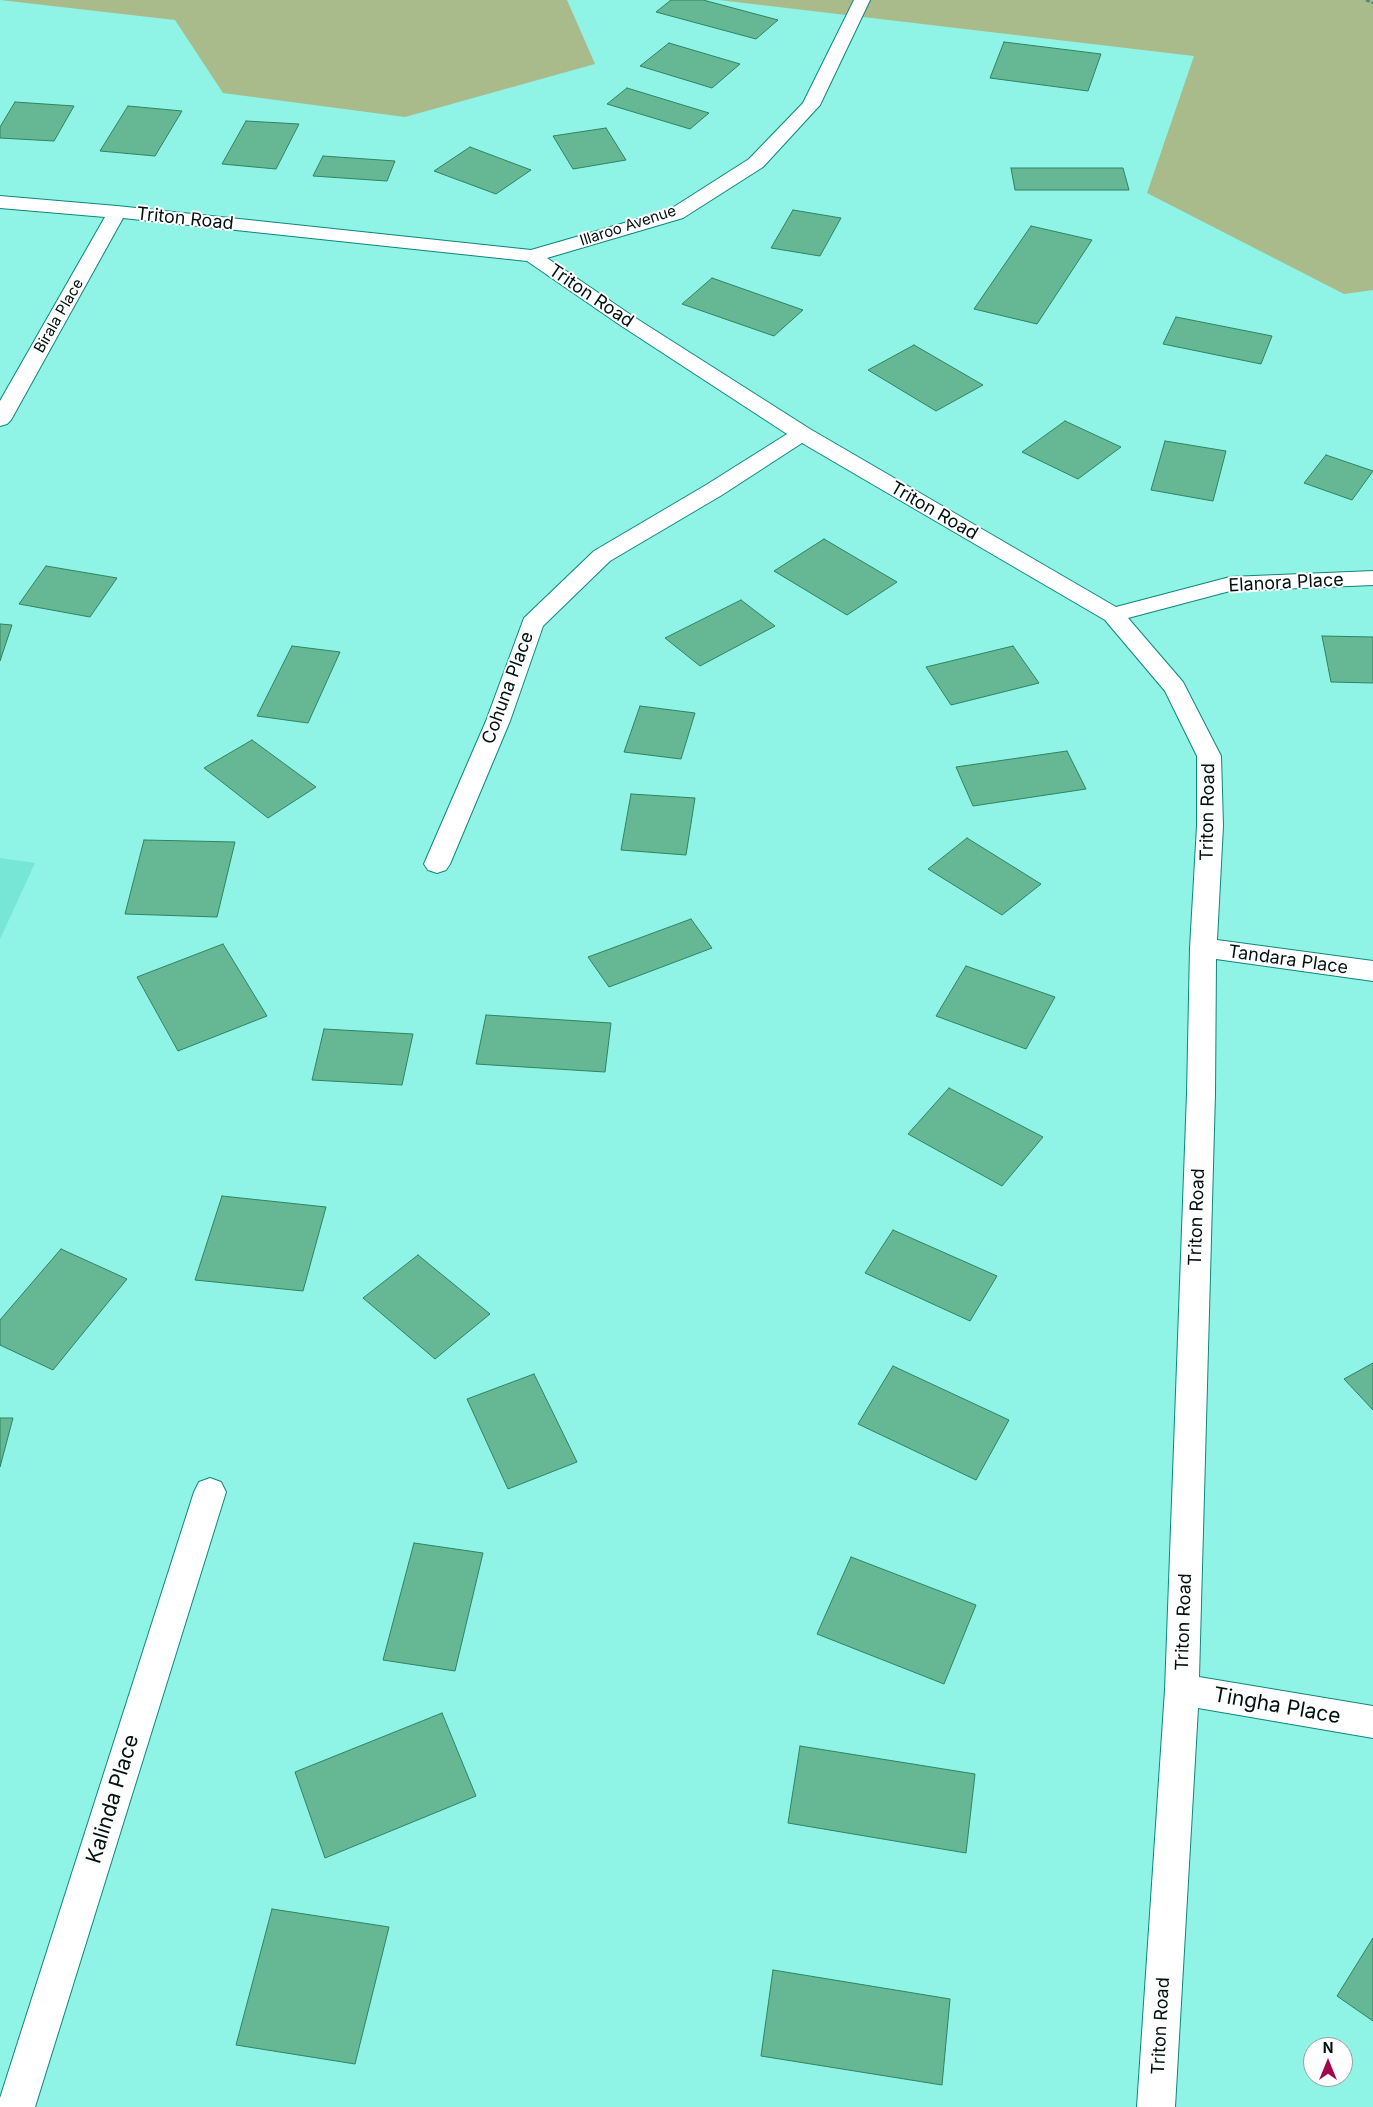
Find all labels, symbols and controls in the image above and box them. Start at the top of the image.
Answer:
street label: Illaroo Avenue [578,202,678,250]
street label: Triton Road [135,203,235,235]
street label: Triton Road [544,260,638,332]
street label: Birala Place [31,276,87,356]
street label: Triton Road [886,477,982,545]
street label: Elanora Place [1228,569,1344,597]
street label: Cohuna Place [478,629,538,747]
street label: Triton Road [1196,763,1220,861]
street label: Tandara Place [1227,941,1349,979]
street label: Triton Road [1185,1168,1209,1266]
street label: Triton Road [1172,1573,1196,1671]
street label: Tingha Place [1212,1682,1342,1730]
street label: Kalinda Place [81,1731,145,1867]
street label: Triton Road [1148,1977,1174,2075]
north arrow [1303,2037,1353,2087]
text: N [1323,2039,1333,2056]

